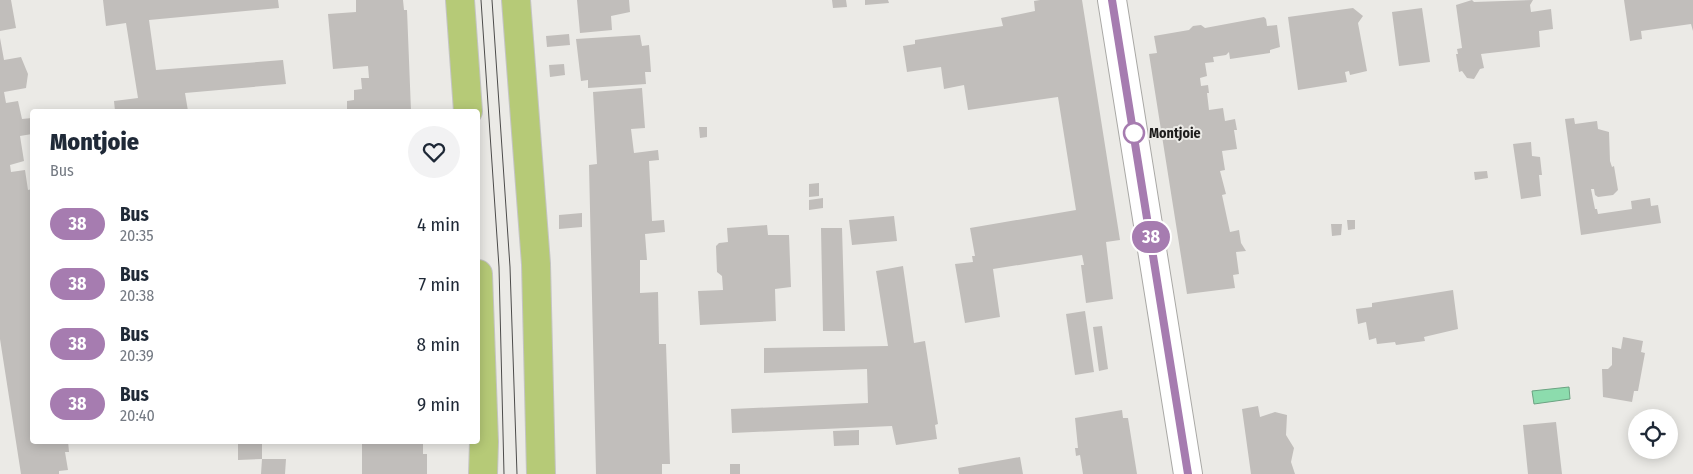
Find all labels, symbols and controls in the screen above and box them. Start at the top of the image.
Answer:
marker: Montjoie [1123,122,1145,144]
place label: Montjoie [1149,125,1201,142]
button: heart [408,126,460,178]
text: Montjoie [50,128,139,156]
text: Bus [50,161,74,180]
text: Bus [120,203,149,226]
text: 38 [68,213,87,235]
text: 4 min [417,213,460,236]
line badge: 38 [1128,221,1174,253]
text: 20:35 [120,226,154,245]
text: 38 [1142,226,1160,248]
text: Bus [120,263,149,286]
text: 38 [68,273,87,295]
text: 7 min [418,273,460,296]
text: 20:38 [120,286,154,305]
text: Bus [120,323,149,346]
text: 38 [68,333,87,355]
text: 8 min [417,333,460,356]
text: 20:39 [120,346,154,365]
text: Bus [120,383,149,406]
text: 38 [68,393,87,415]
text: 9 min [417,393,460,416]
text: 20:40 [120,406,155,425]
map controls [1628,409,1678,459]
button: locate [1628,409,1678,459]

